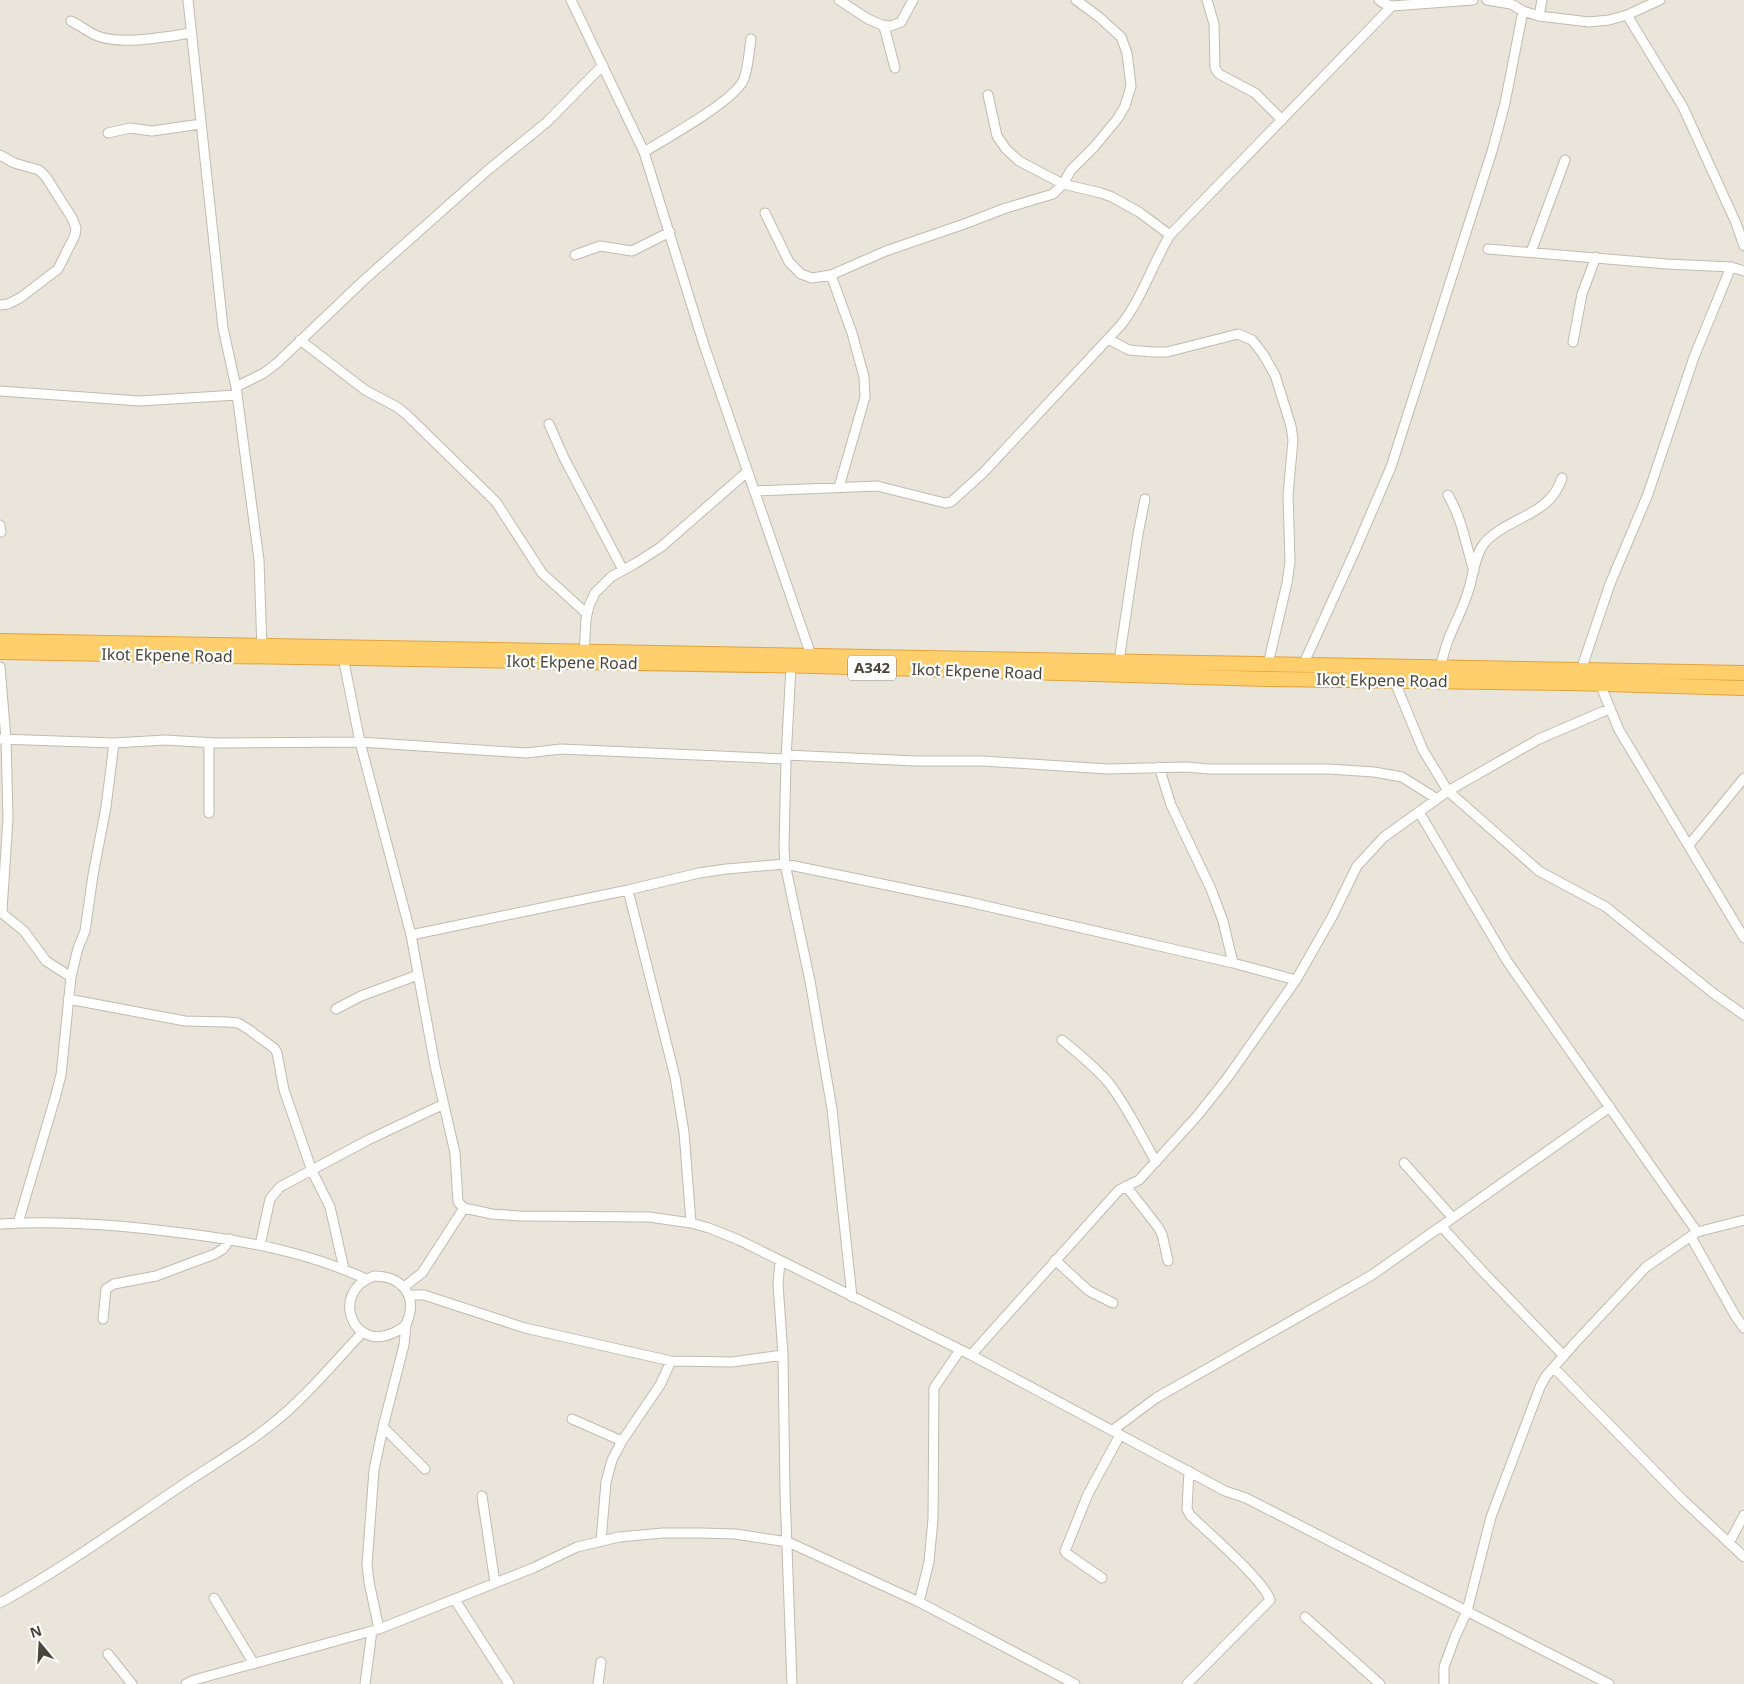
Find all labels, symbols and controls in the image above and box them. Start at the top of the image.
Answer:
street label: Ikot Ekpene Road [101,643,233,667]
street label: Ikot Ekpene Road [506,650,638,674]
road number: A342 [848,656,896,680]
street label: Ikot Ekpene Road [911,658,1043,684]
street label: Ikot Ekpene Road [1316,668,1448,692]
north arrow [15,1619,65,1669]
text: N [27,1620,44,1642]

